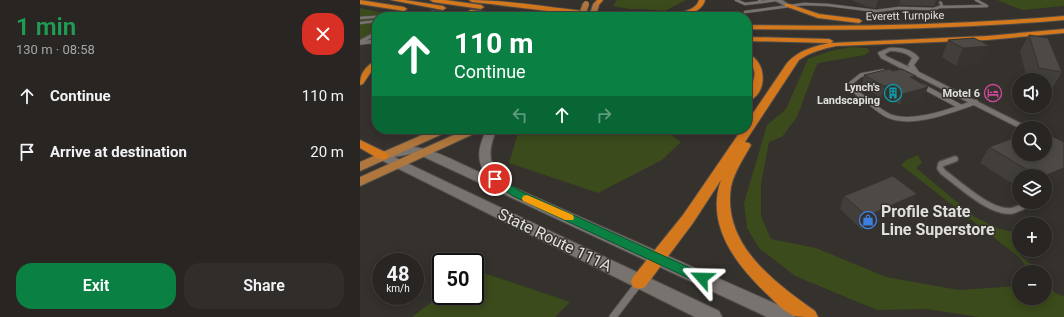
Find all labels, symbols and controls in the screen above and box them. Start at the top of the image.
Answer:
street label: Everett Turnpike [866,9,944,23]
text: 1 min [16,13,76,41]
button: close [302,13,344,55]
text: 110 m [454,27,533,60]
icon: ahead [388,28,440,80]
text: 130 m · 08:58 [16,42,95,57]
text: Continue [454,61,526,82]
map controls [1012,73,1052,305]
button: sound [1012,73,1052,113]
place label: Lynch's Landscaping [817,81,880,107]
building icon: Lynch's Landscaping [883,83,903,103]
hotel icon: Motel 6 [983,83,1003,103]
icon: ahead [16,85,38,107]
text: Continue [50,87,111,105]
text: 110 m [302,87,344,105]
place label: Motel 6 [943,87,980,100]
icon: left [509,104,531,126]
icon: ahead [551,104,573,126]
icon: right [593,104,615,126]
button: search [1012,121,1052,161]
icon: arrive [16,141,38,163]
text: Arrive at destination [50,143,187,161]
text: 20 m [310,143,344,161]
pin [478,162,512,196]
icon: arrive [484,168,506,190]
button: layers [1012,169,1052,209]
place label: Profile State Line Superstore [881,202,995,239]
street label: State Route 111A [495,204,615,276]
shop icon: Profile State Line Superstore [858,210,878,230]
button: + [1012,217,1052,257]
speed limit sign: 50 [432,253,484,305]
position arrow [681,257,723,299]
text: 48 [387,262,409,286]
button: Exit [16,263,176,309]
button: Share [184,263,344,309]
button: − [1012,265,1052,305]
text: km/h [386,283,410,294]

